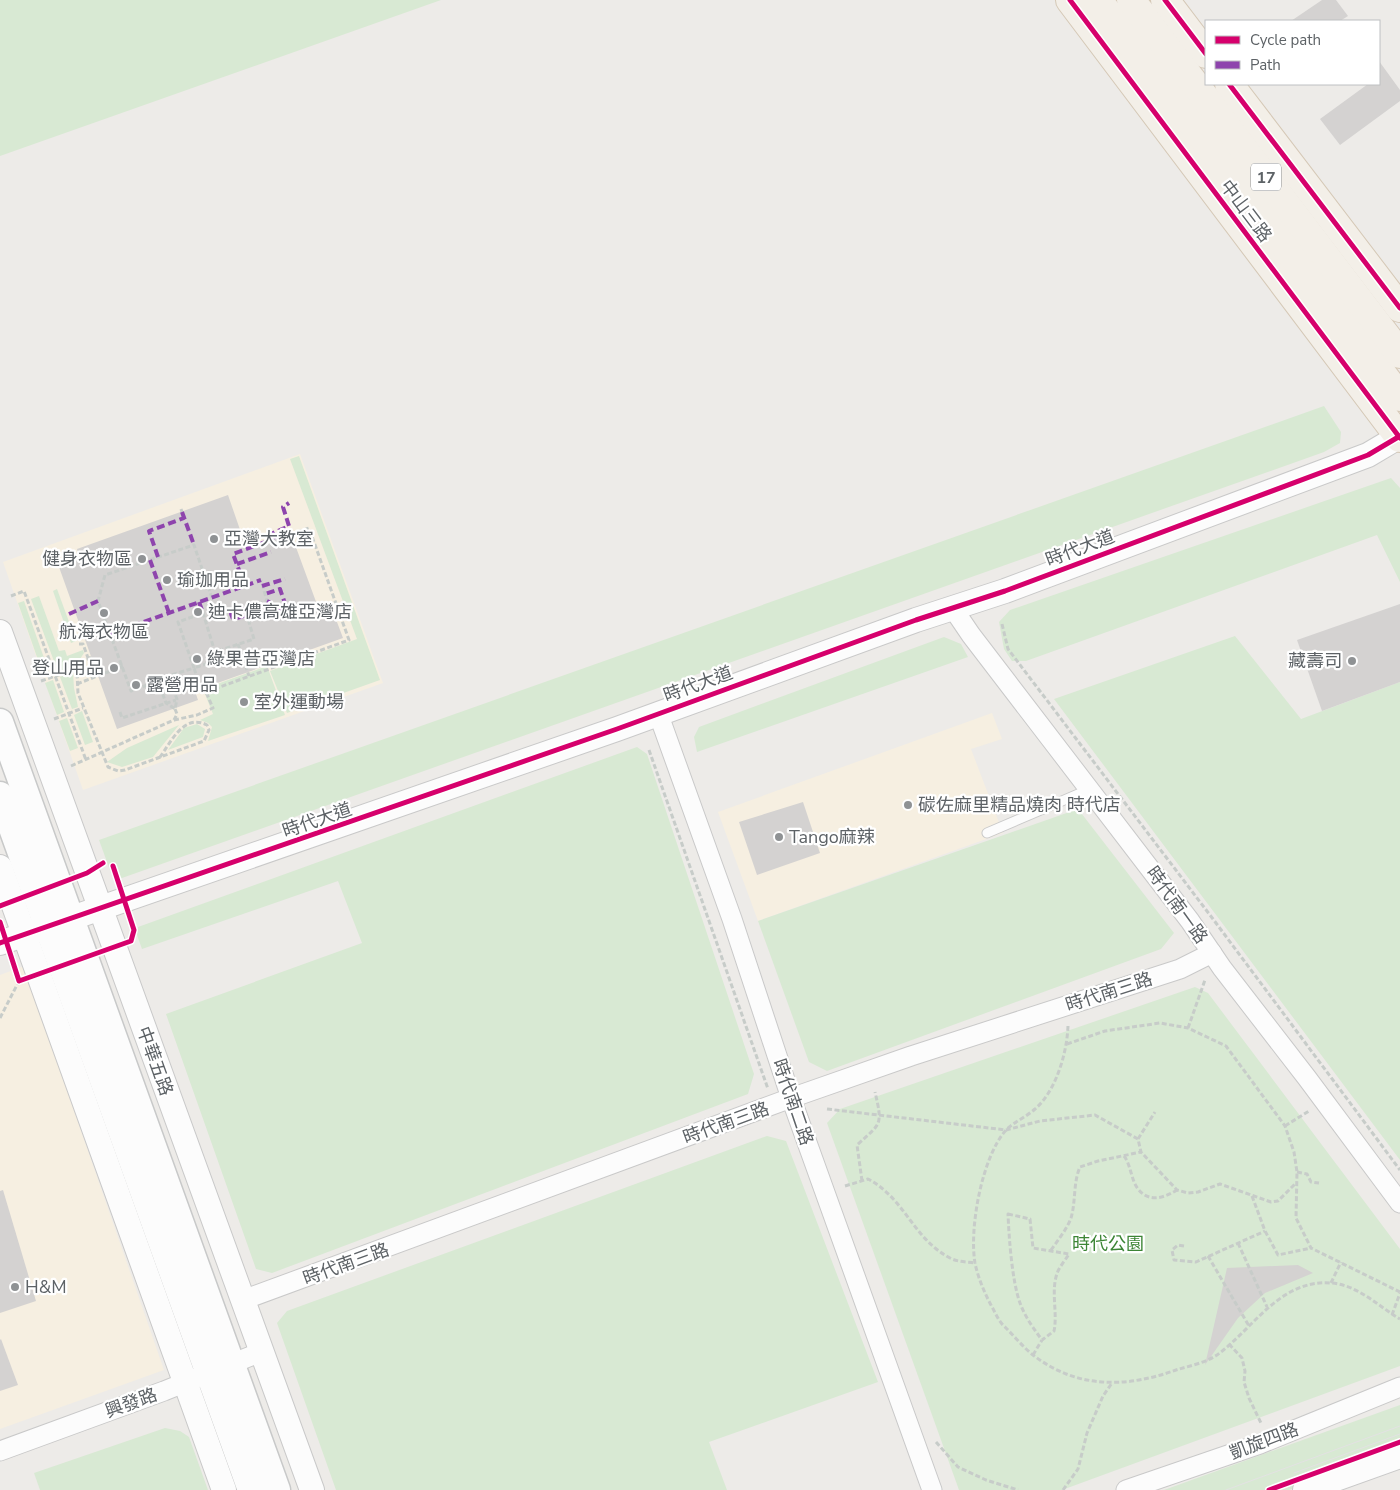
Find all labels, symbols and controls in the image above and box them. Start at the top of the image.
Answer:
legend [1205,20,1380,85]
text: Cycle path [1250,30,1321,50]
text: Path [1250,55,1281,75]
road number: 17 [1251,163,1281,190]
street label: 中山三路 [1215,175,1277,247]
street label: 時代大道 [1042,524,1118,572]
place label: 亞灣大教室 [224,527,314,551]
marker: 亞灣大教室 [208,533,220,545]
place label: 健身衣物區 [42,547,132,571]
marker: 健身衣物區 [136,553,148,565]
place label: 瑜珈用品 [177,568,249,592]
marker: 瑜珈用品 [161,574,173,586]
place label: 迪卡儂高雄亞灣店 [208,600,352,624]
marker: 迪卡儂高雄亞灣店 [192,606,204,618]
marker: 航海衣物區 [98,607,110,619]
place label: 航海衣物區 [59,620,149,644]
place label: 綠果昔亞灣店 [207,647,315,671]
place label: 藏壽司 [1288,649,1342,673]
marker: 綠果昔亞灣店 [191,653,203,665]
marker: 藏壽司 [1346,655,1358,667]
place label: 登山用品 [32,656,104,680]
street label: 時代大道 [660,660,736,708]
marker: 登山用品 [108,662,120,674]
place label: 露營用品 [146,673,218,697]
marker: 露營用品 [130,679,142,691]
place label: 室外運動場 [254,690,344,714]
marker: 室外運動場 [238,696,250,708]
place label: 碳佐麻里精品燒肉 時代店 [918,793,1121,817]
street label: 時代大道 [279,797,355,843]
marker: 碳佐麻里精品燒肉 時代店 [902,799,914,811]
place label: Tango麻辣 [789,825,875,849]
marker: Tango麻辣 [773,831,785,843]
street label: 時代南一路 [1141,862,1213,948]
street label: 時代南三路 [1062,967,1156,1017]
street label: 中華五路 [131,1023,179,1099]
street label: 時代南二路 [767,1056,819,1148]
street label: 時代南三路 [680,1096,772,1150]
park label: 時代公園 [1072,1232,1144,1256]
street label: 時代南三路 [300,1237,392,1291]
place label: H&M [25,1275,67,1299]
marker: H&M [9,1281,21,1293]
street label: 興發路 [102,1382,160,1424]
street label: 凱旋四路 [1226,1417,1302,1465]

